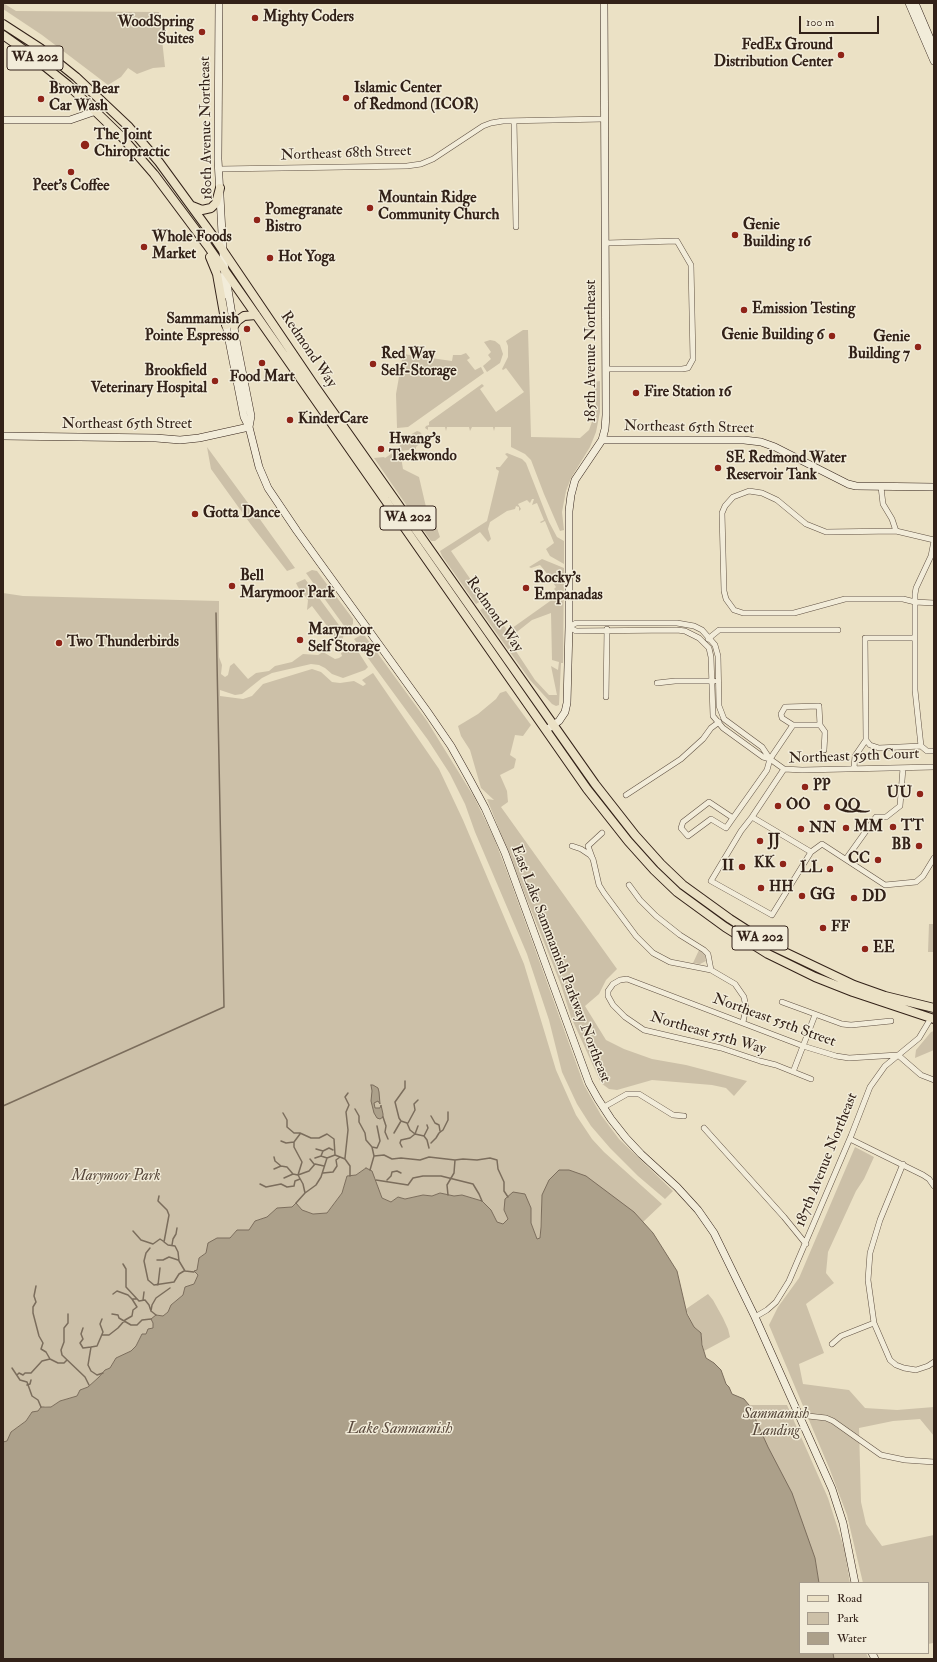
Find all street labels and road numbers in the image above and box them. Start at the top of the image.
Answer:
road number: WA 202 [7,46,63,70]
street label: 180th Avenue Northeast [197,56,217,200]
street label: Northeast 68th Street [280,143,412,165]
street label: 185th Avenue Northeast [583,280,601,422]
street label: Redmond Way [276,309,340,391]
street label: Northeast 65th Street [62,416,192,434]
street label: Northeast 65th Street [624,418,754,438]
road number: WA 202 [380,506,436,530]
street label: Redmond Way [461,574,527,656]
street label: Northeast 59th Court [788,746,920,768]
street label: East Lake Sammamish Parkway Northeast [506,843,614,1085]
road number: WA 202 [732,926,788,950]
street label: Northeast 55th Street [710,990,838,1052]
street label: Northeast 55th Way [648,1009,768,1059]
street label: 187th Avenue Northeast [792,1090,862,1230]

